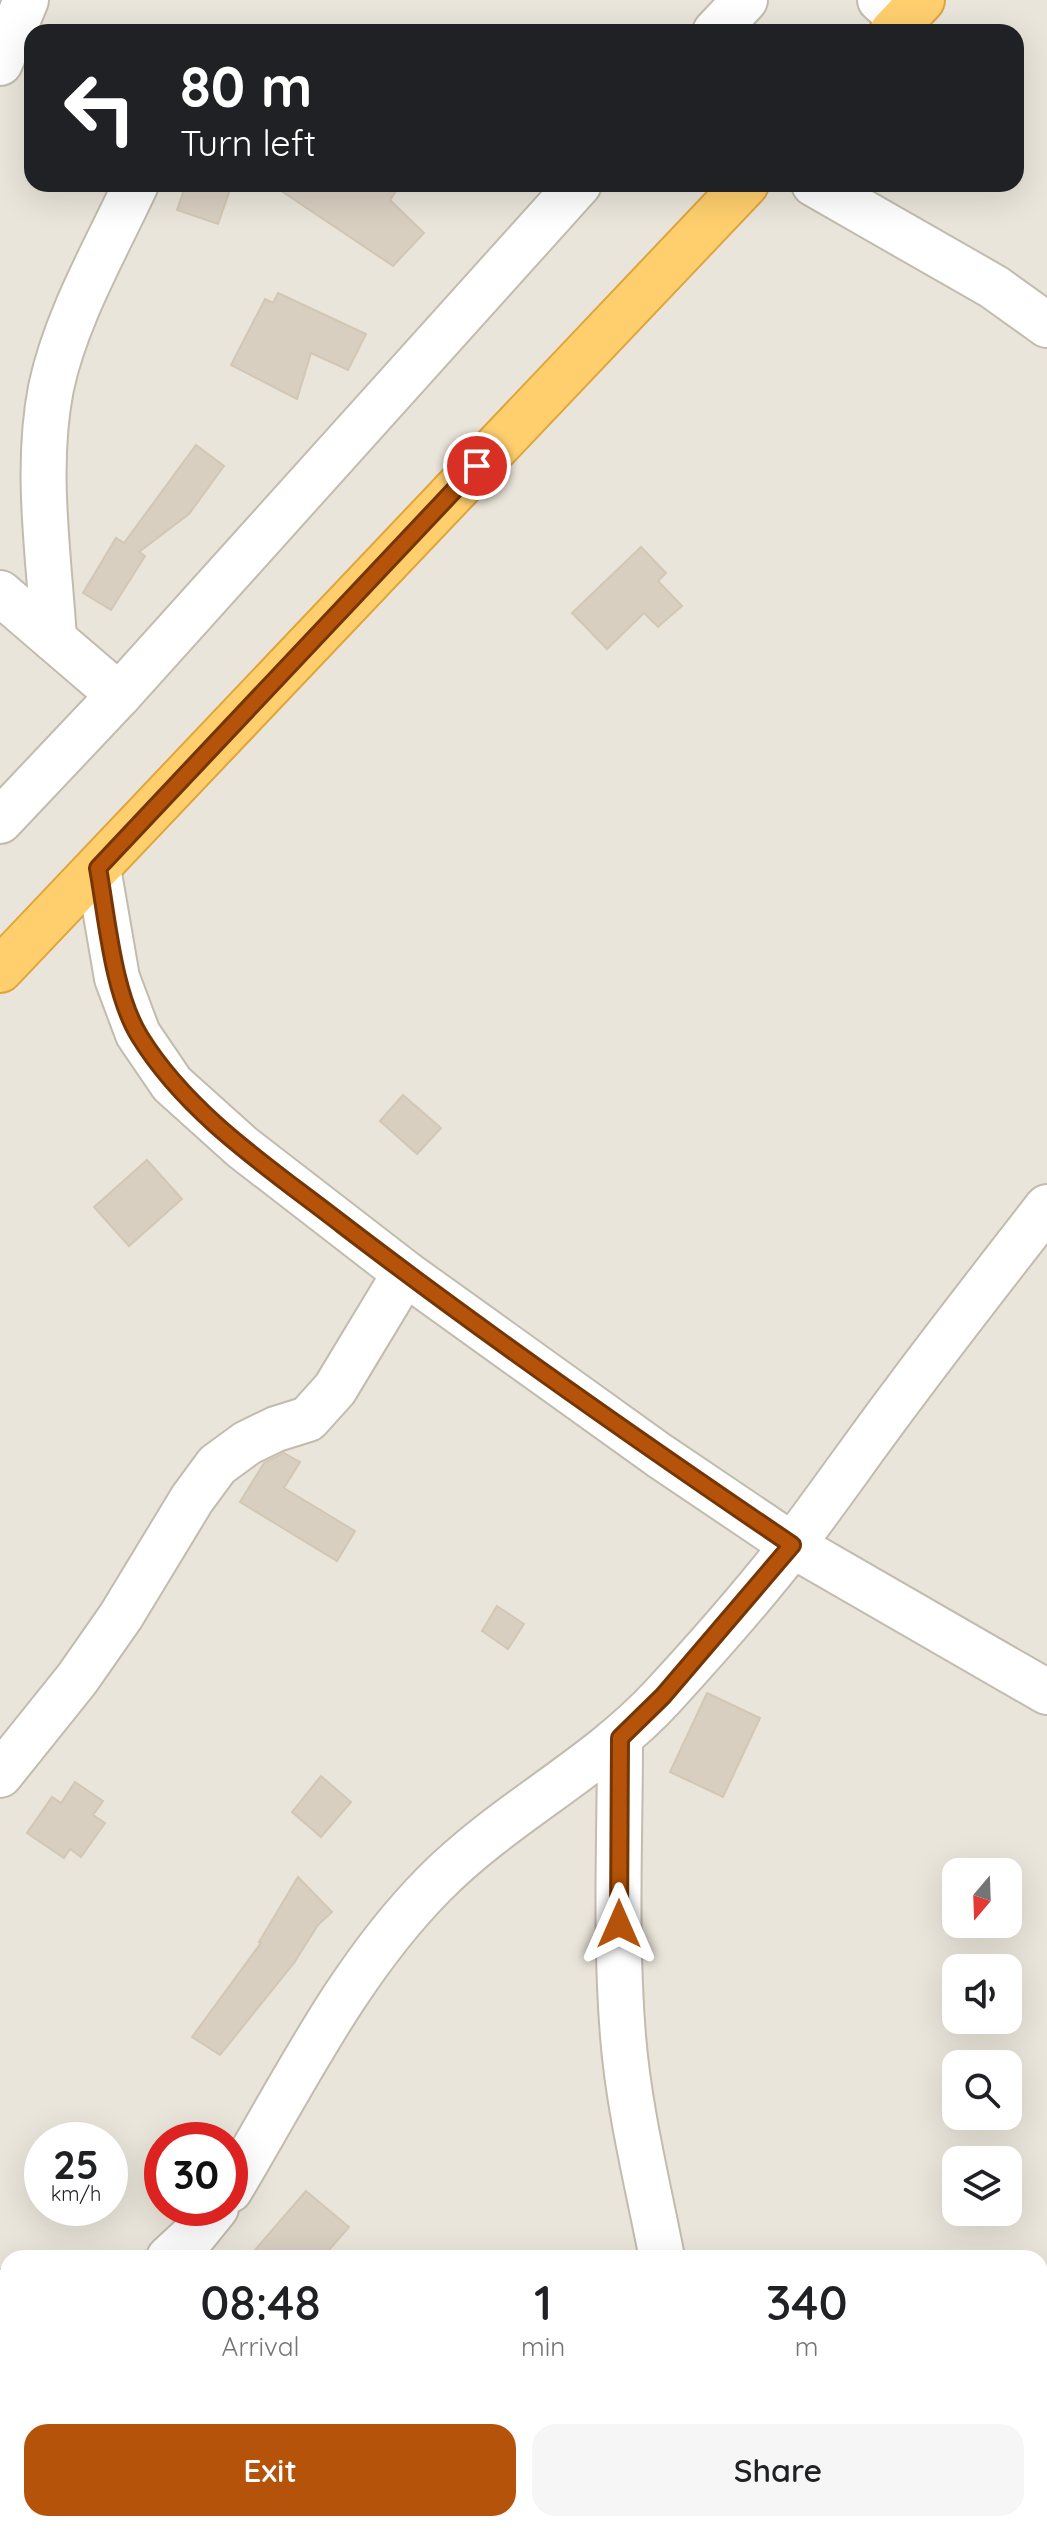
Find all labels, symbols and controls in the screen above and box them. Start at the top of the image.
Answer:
text: 80 m [180,51,312,121]
icon: left [48,56,152,160]
text: Turn left [180,120,316,165]
pin [443,432,511,500]
icon: arrive [455,444,499,488]
north arrow [942,1858,1022,1938]
map controls [942,1858,1022,2226]
position arrow [577,1882,661,1966]
button: sound [942,1954,1022,2034]
button: search [942,2050,1022,2130]
speed limit sign: 30 [144,2122,248,2226]
text: 25 [53,2139,99,2189]
button: layers [942,2146,1022,2226]
text: km/h [51,2181,101,2206]
text: 08:48 [200,2272,321,2332]
text: 1 [534,2272,552,2332]
text: 340 [766,2272,848,2332]
text: Arrival [222,2330,299,2363]
text: min [521,2330,565,2363]
text: m [795,2330,819,2363]
button: Exit [24,2424,516,2516]
button: Share [532,2424,1024,2516]

